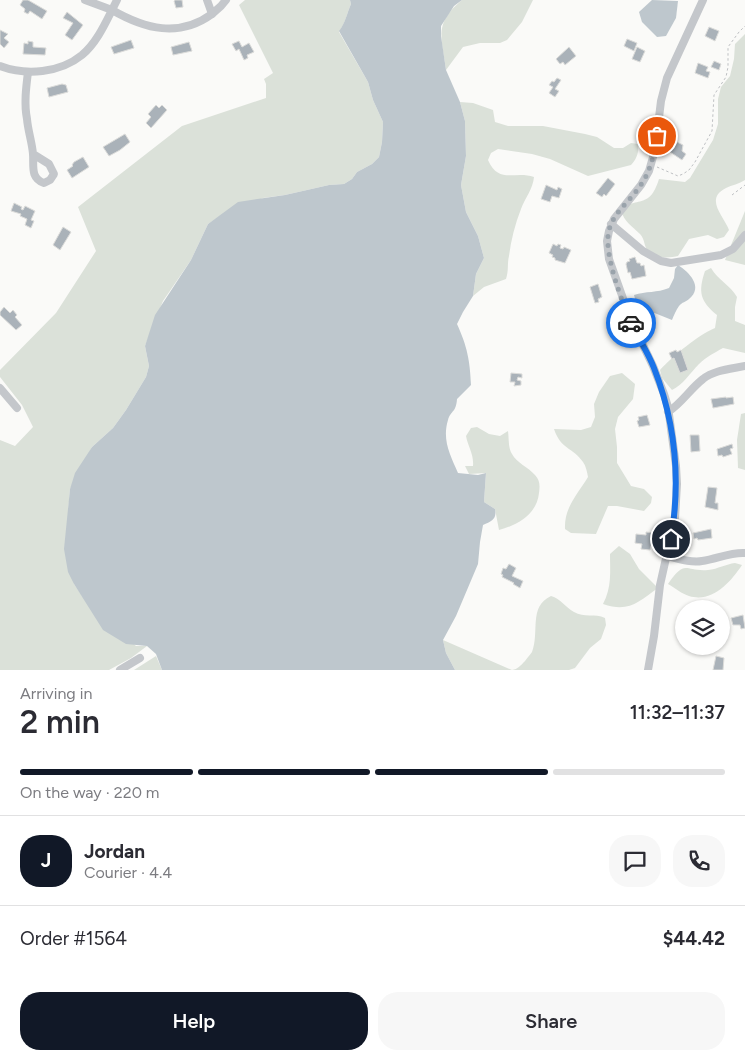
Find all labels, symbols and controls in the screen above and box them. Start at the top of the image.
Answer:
pin [636,115,678,157]
icon: bag [643,122,671,150]
courier [606,298,656,348]
icon: car [617,309,645,337]
pin [650,518,692,560]
icon: home [657,525,685,553]
map controls [675,600,730,655]
button: layers [675,600,730,655]
text: Arriving in [20,684,92,703]
text: 11:32–11:37 [630,701,725,724]
text: 2 min [20,703,100,741]
text: On the way · 220 m [20,783,159,802]
button: chat [609,835,661,887]
button: phone [673,835,725,887]
text: Jordan [84,840,145,863]
text: J [41,849,51,872]
text: Courier · 4.4 [84,863,172,882]
text: Order #1564 [20,927,127,950]
text: $44.42 [663,927,725,950]
button: Help [20,992,368,1050]
button: Share [378,992,725,1050]

